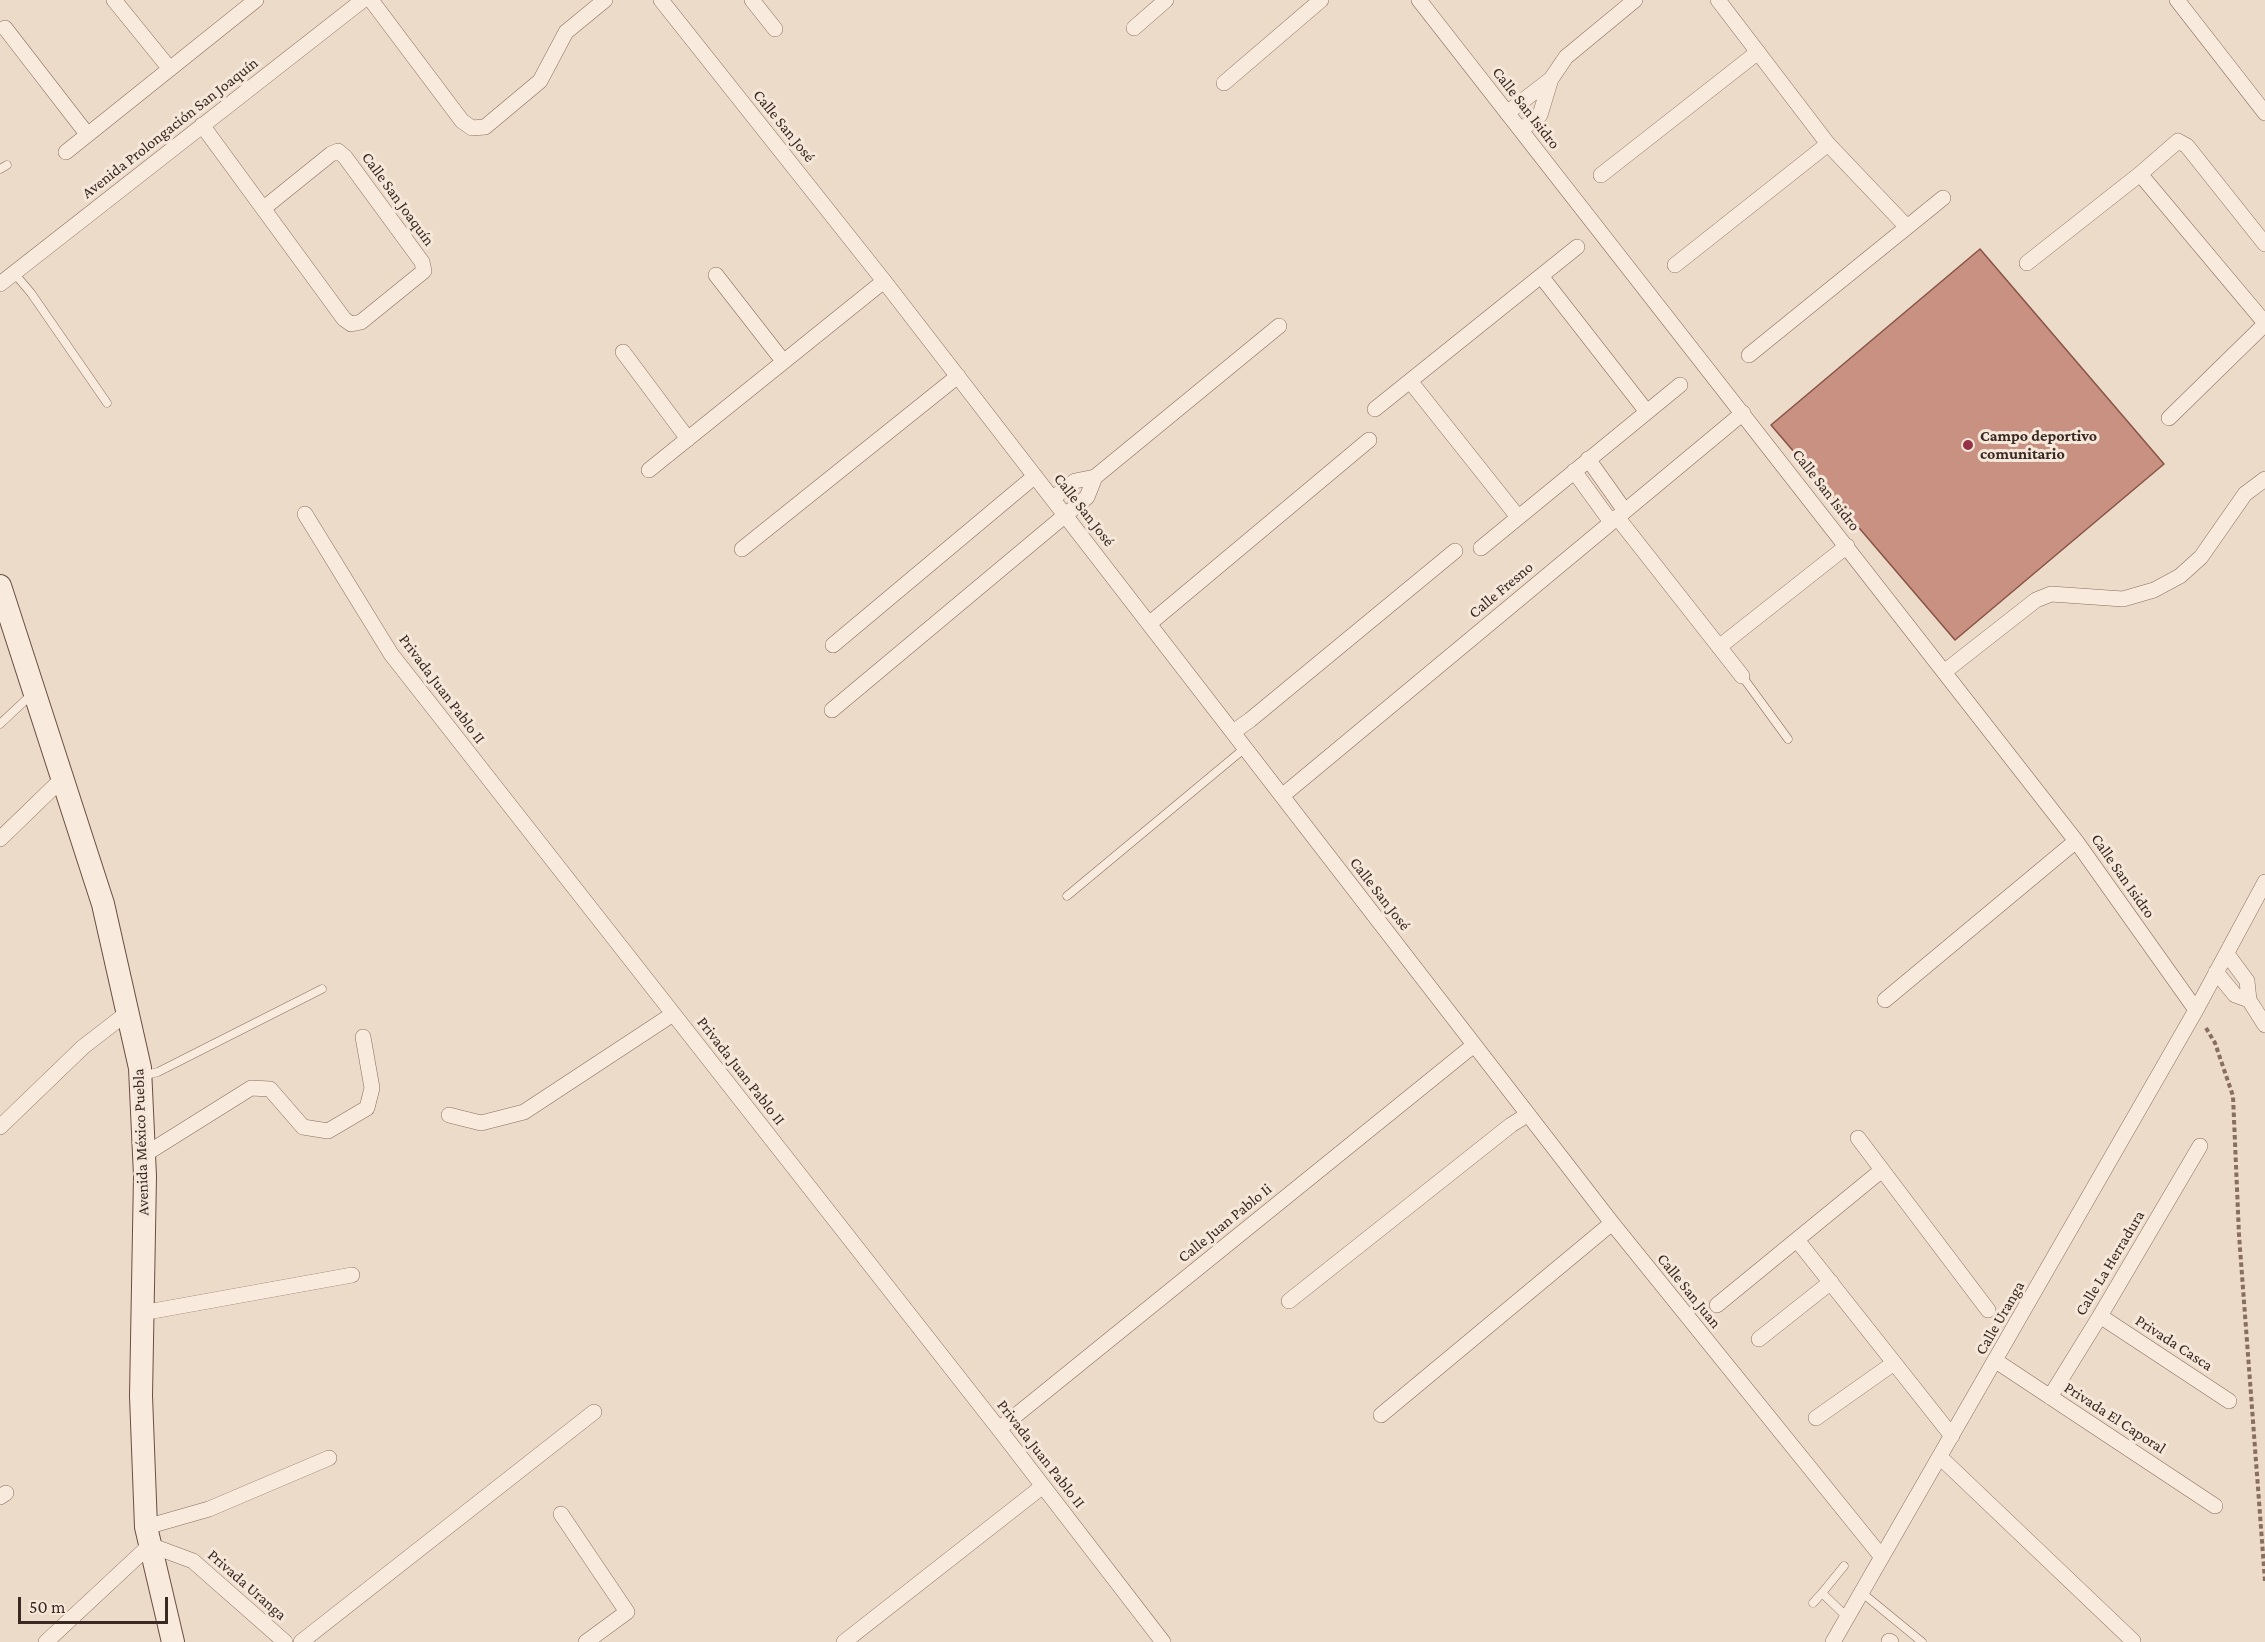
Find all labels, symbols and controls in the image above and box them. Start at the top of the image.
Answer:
street label: Avenida Prolongación San Joaquín [78,53,262,203]
street label: Calle San Isidro [1488,63,1564,153]
street label: Calle San José [749,86,819,166]
street label: Calle San Joaquín [358,148,438,250]
place label: Campo deportivo comunitario [1980,426,2097,464]
marker: Campo deportivo comunitario [1961,438,1975,452]
street label: Calle San Isidro [1788,445,1864,535]
street label: Calle San José [1049,470,1119,550]
street label: Calle Fresno [1465,558,1537,622]
street label: Privada Juan Pablo II [395,631,489,747]
street label: Calle San Isidro [2087,830,2159,922]
street label: Calle San José [1345,854,1415,934]
street label: Privada Juan Pablo II [693,1013,789,1129]
street label: Avenida México Puebla [129,1068,153,1216]
street label: Calle Juan Pablo Ii [1174,1179,1276,1267]
street label: Calle La Herradura [2071,1207,2149,1319]
street label: Calle San Juan [1653,1250,1725,1332]
street label: Calle Uranga [1971,1278,2029,1358]
street label: Privada Casca [2132,1311,2216,1375]
street label: Privada El Caporal [2061,1378,2169,1458]
street label: Privada Juan Pablo II [993,1396,1089,1512]
street label: Privada Uranga [204,1546,290,1624]
scale bar [21,1585,171,1623]
text: 50 m [29,1597,66,1617]

